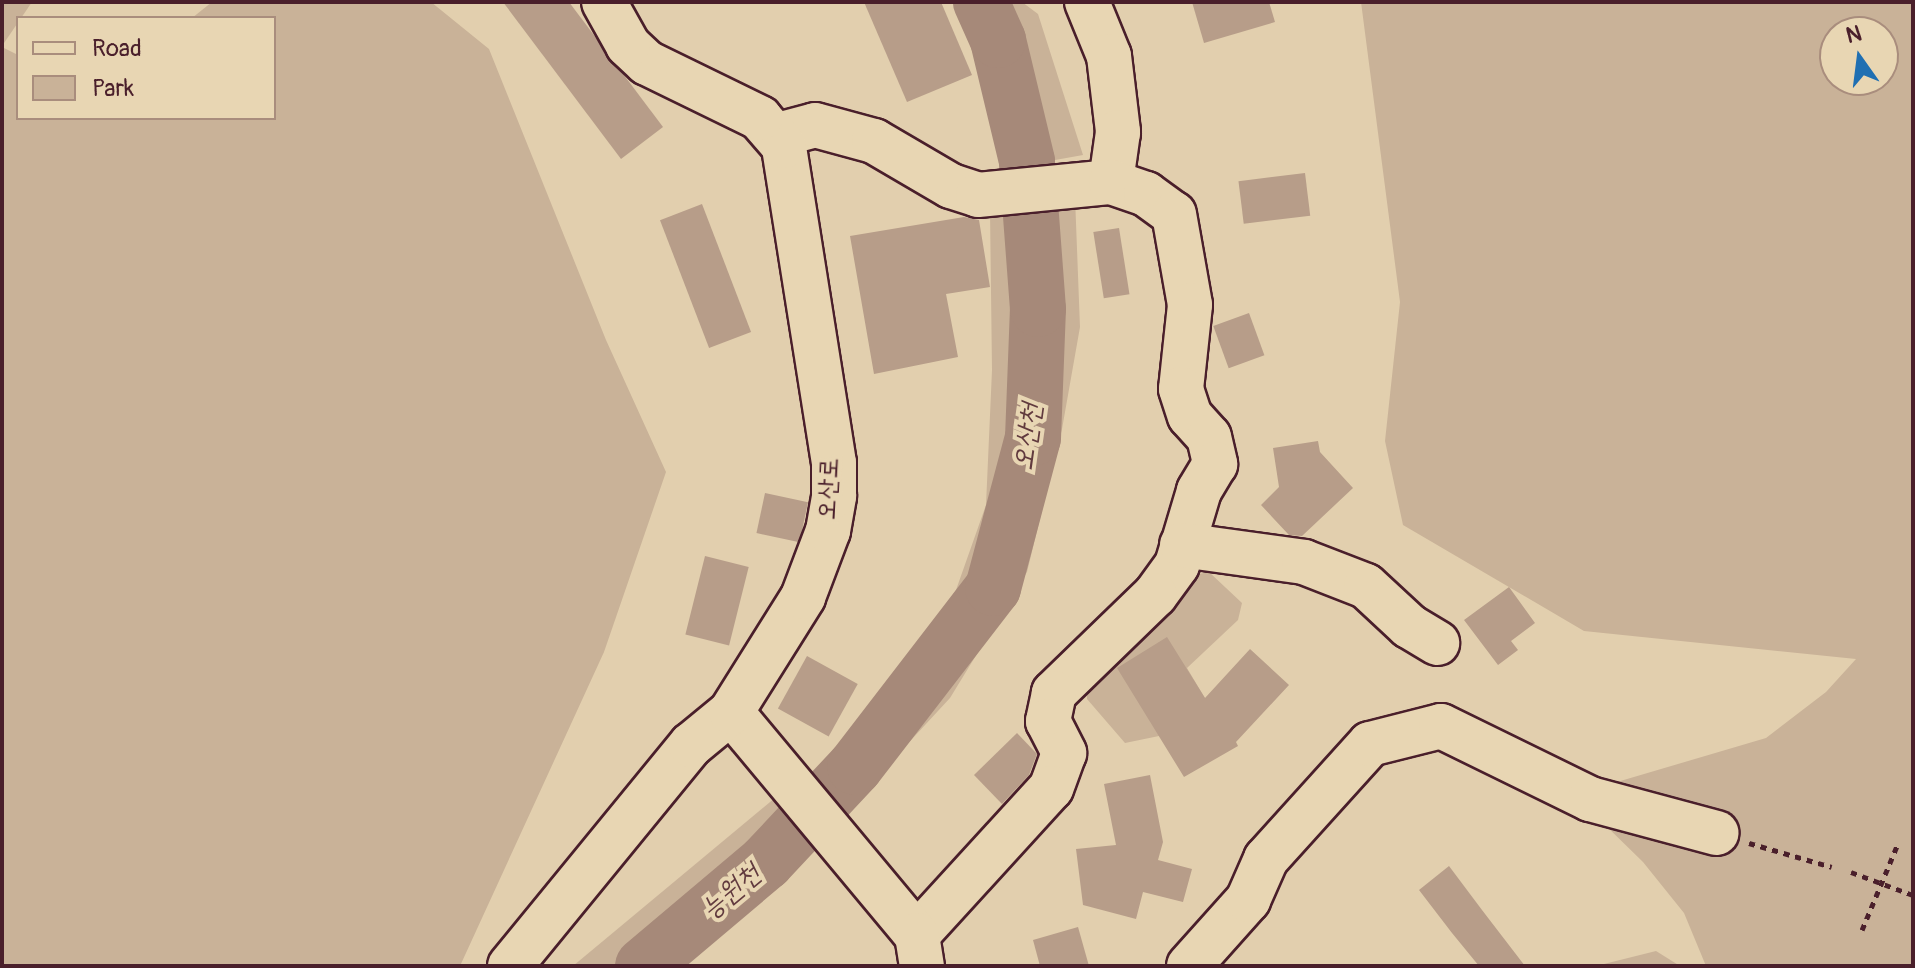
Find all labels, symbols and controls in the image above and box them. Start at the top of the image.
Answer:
legend [16,16,276,120]
north arrow [1819,16,1899,96]
text: N [1843,19,1864,50]
text: Road [92,34,142,63]
text: Park [92,74,134,103]
water label: 오산천 [1007,401,1049,473]
street label: 오산로 [812,457,846,521]
water label: 능원천 [694,857,768,927]

